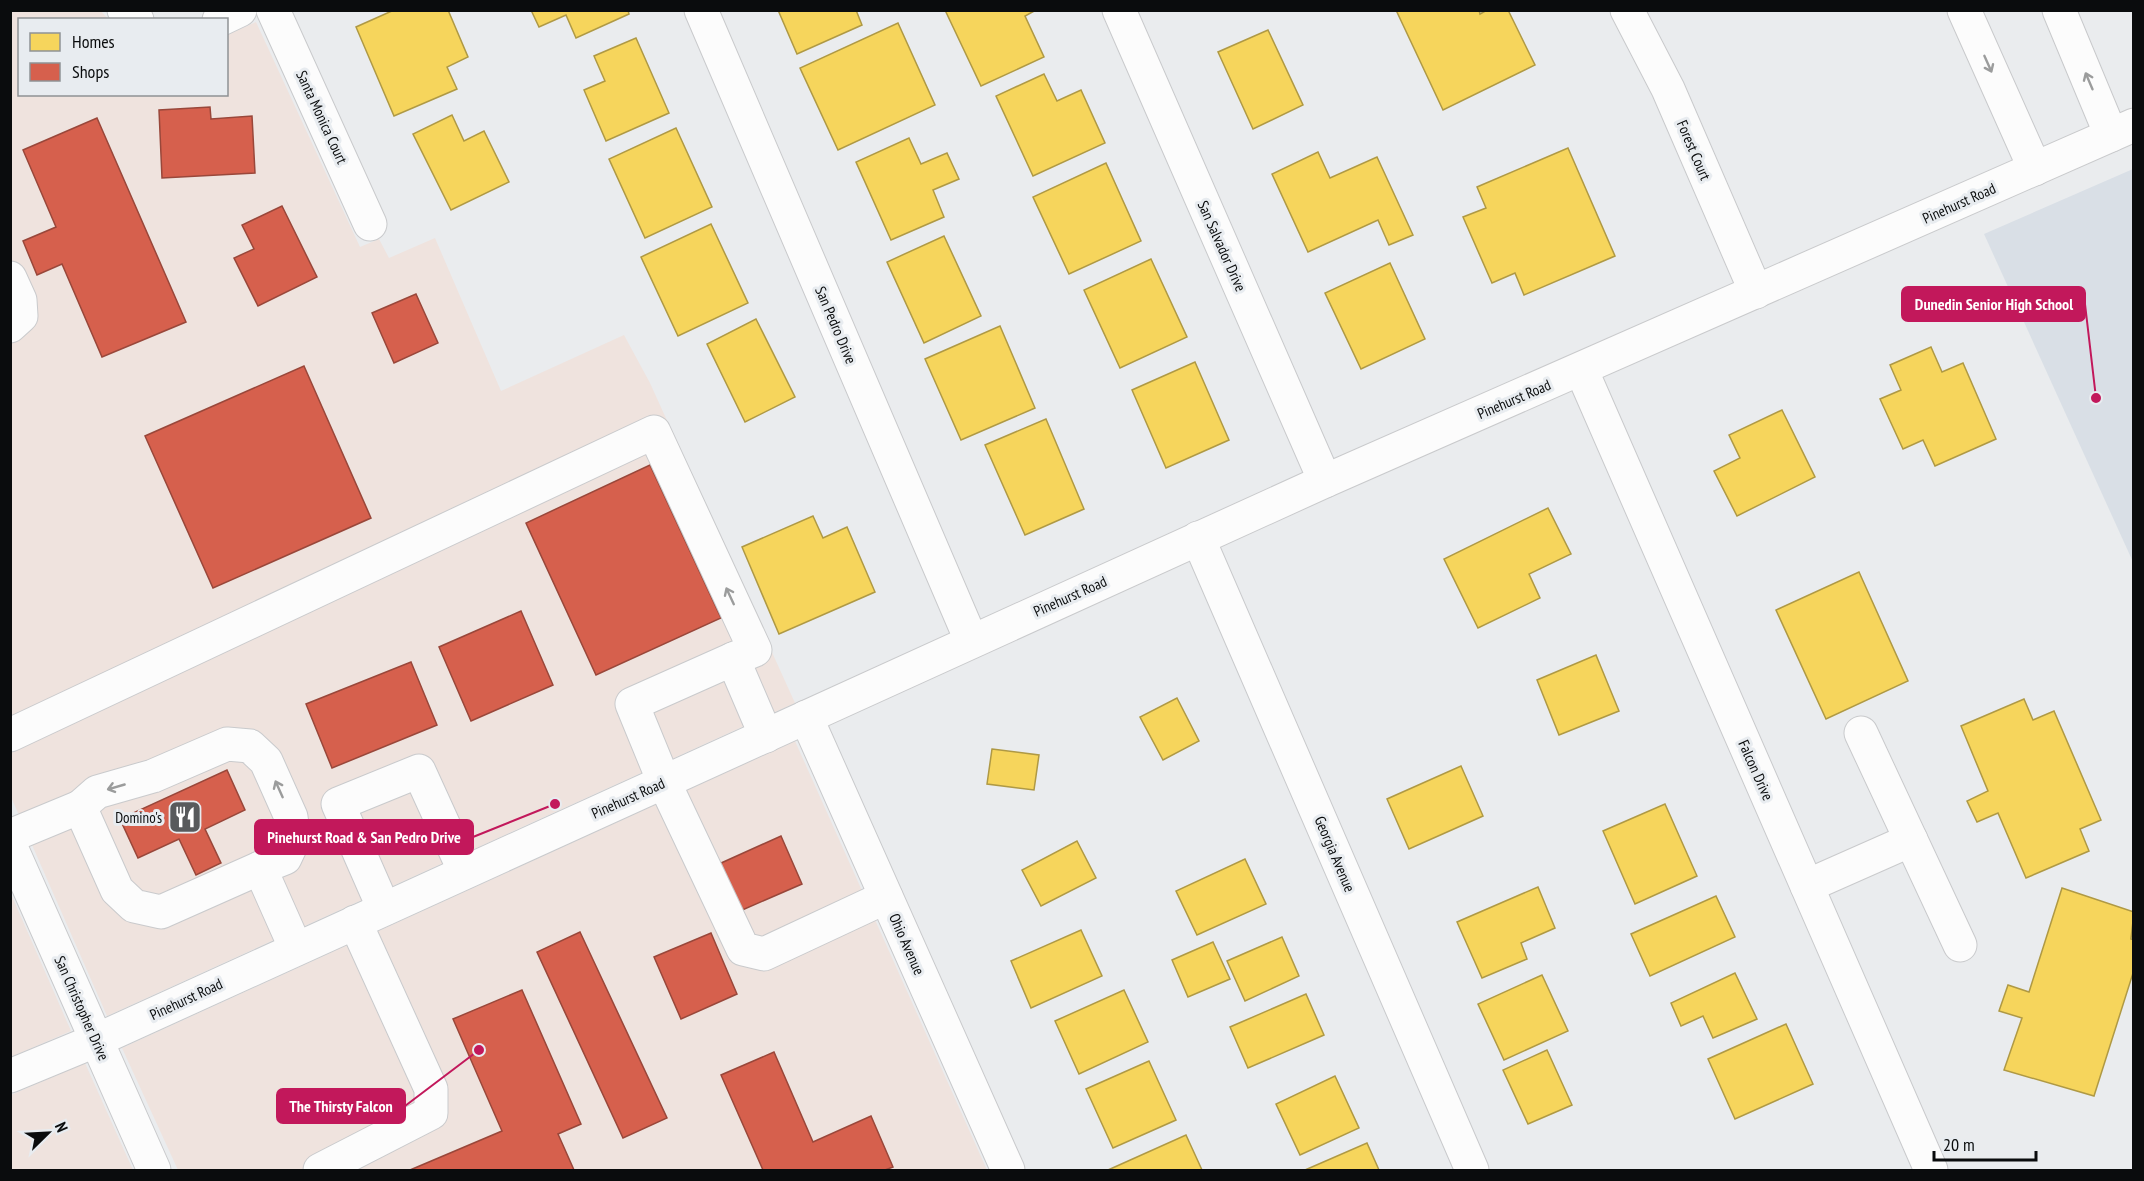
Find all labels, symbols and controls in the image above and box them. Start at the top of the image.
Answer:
legend [18,18,228,96]
text: Homes [72,30,115,53]
one-way arrow [1983,54,1994,73]
text: Shops [72,60,109,83]
street label: Santa Monica Court [292,67,352,167]
one-way arrow [2083,72,2094,90]
street label: Forest Court [1673,117,1715,183]
street label: Pinehurst Road [1920,178,1998,228]
street label: San Salvador Drive [1194,198,1250,294]
street label: San Pedro Drive [811,283,861,367]
callout: Dunedin Senior High School [1902,287,2085,321]
text: Dunedin Senior High School [1915,294,2073,314]
street label: Pinehurst Road [1474,375,1554,423]
street label: Pinehurst Road [1031,571,1109,621]
one-way arrow [724,588,736,606]
street label: Falcon Drive [1734,737,1778,803]
street label: Pinehurst Road [589,773,667,823]
one-way arrow [272,780,283,798]
one-way arrow [107,781,126,793]
restaurant icon: Domino's [167,799,203,835]
place label: Domino's [115,808,162,827]
street label: Georgia Avenue [1311,813,1359,895]
callout: Pinehurst Road & San Pedro Drive [255,820,473,854]
text: Pinehurst Road & San Pedro Drive [267,827,461,847]
street label: Ohio Avenue [885,910,929,978]
street label: San Christopher Drive [50,953,114,1063]
street label: Pinehurst Road [147,974,225,1024]
callout: The Thirsty Falcon [277,1089,405,1123]
text: The Thirsty Falcon [289,1096,393,1116]
north arrow [18,1103,78,1163]
text: N [51,1119,73,1135]
scale bar [1934,1124,2036,1162]
text: 20 m [1943,1133,1975,1156]

